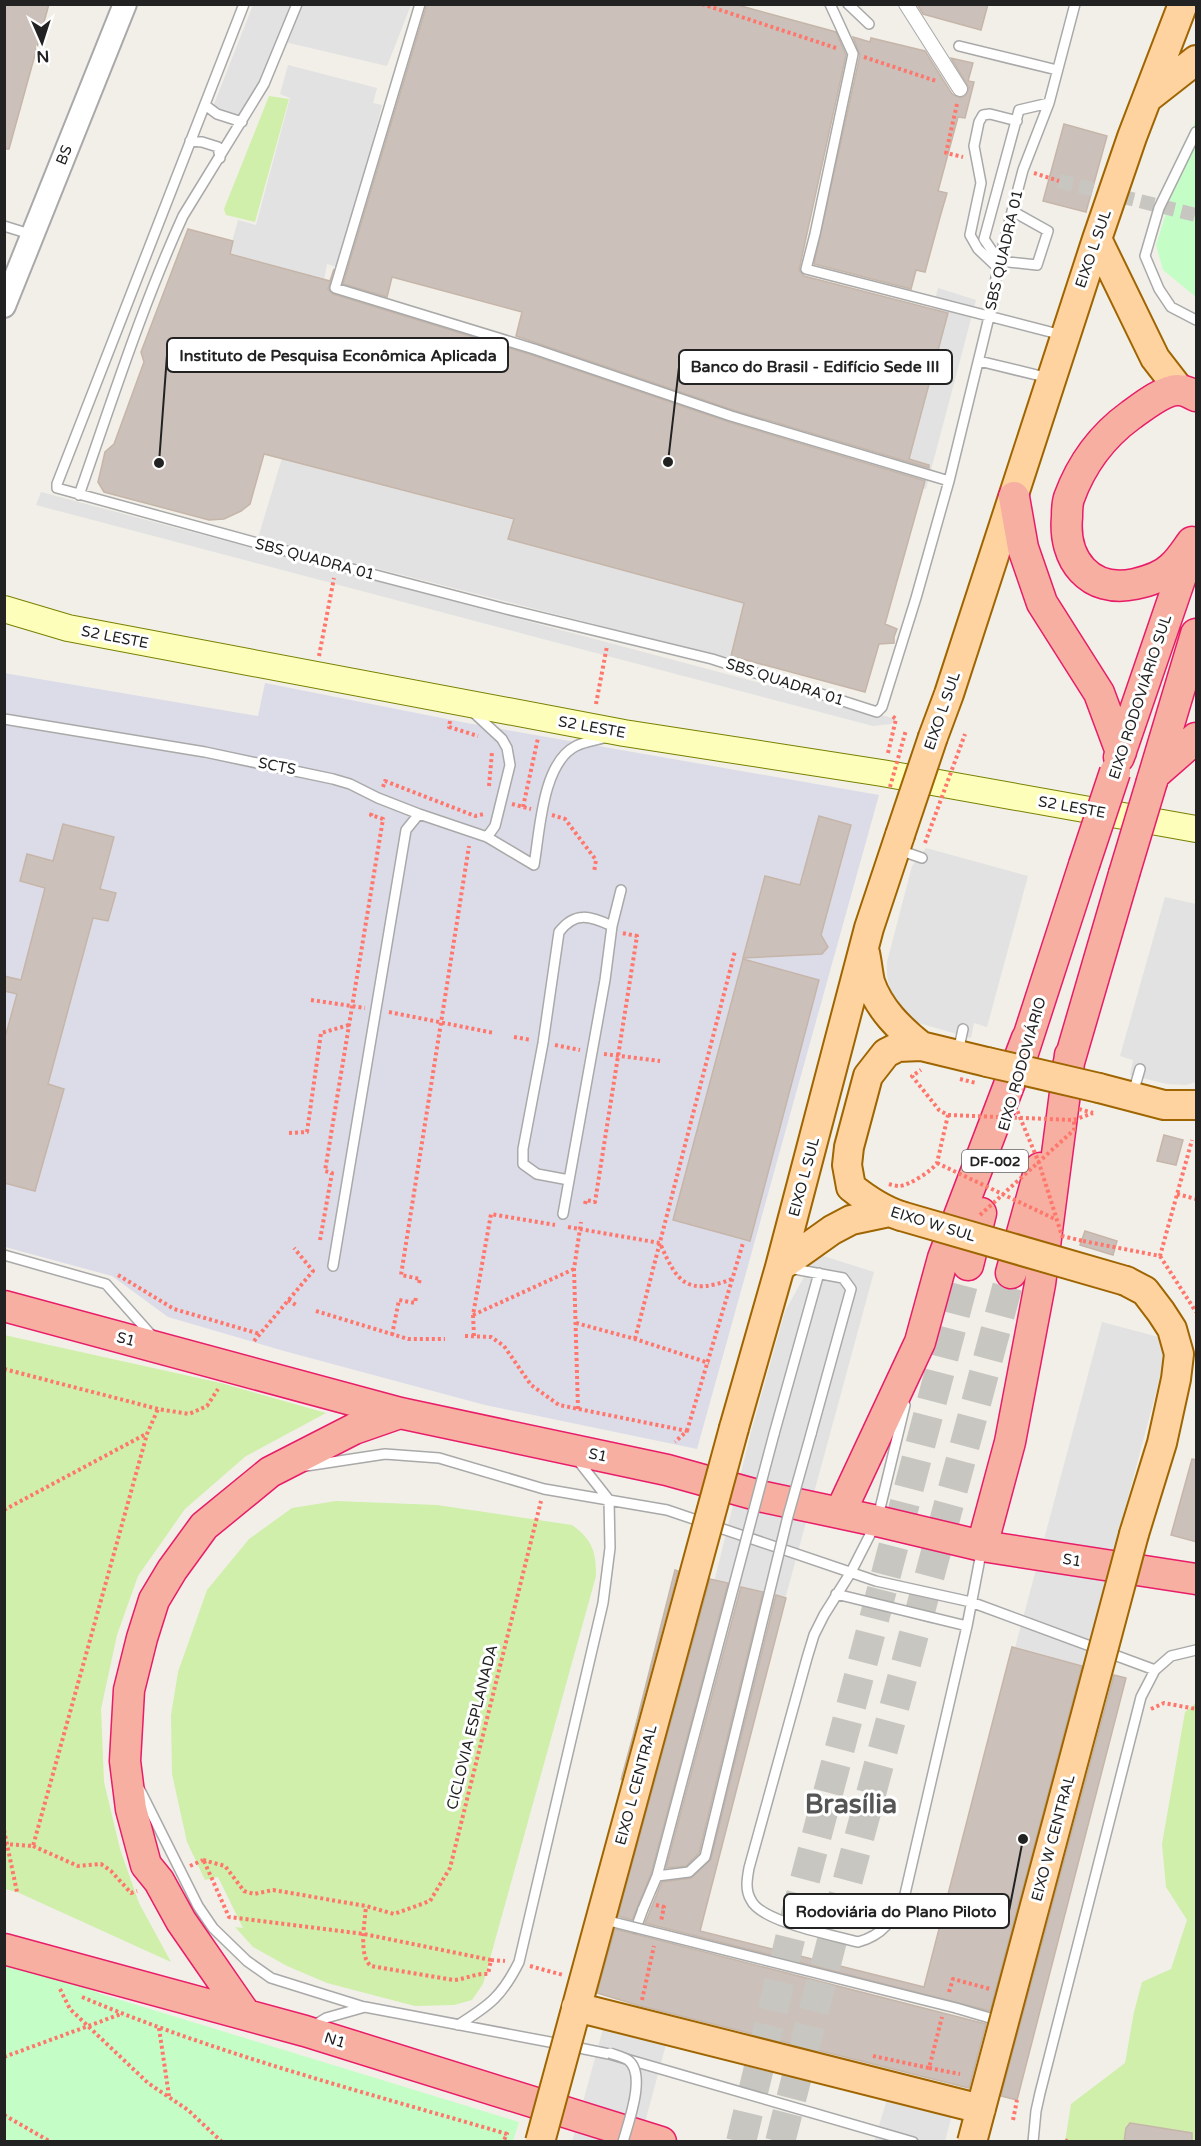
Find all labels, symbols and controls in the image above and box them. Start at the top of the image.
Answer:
north arrow [12,12,72,72]
text: N [36,46,50,66]
street label: BS [52,143,76,167]
street label: SBS QUADRA 01 [981,188,1027,312]
street label: EIXO L SUL [1071,207,1115,290]
callout: Instituto de Pesquisa Econômica Aplicada [167,338,508,372]
text: Instituto de Pesquisa Econômica Aplicada [179,346,497,366]
callout: Banco do Brasil - Edifício Sede III [679,350,952,384]
text: Banco do Brasil - Edifício Sede III [690,357,940,377]
street label: SBS QUADRA 01 [253,534,377,584]
street label: EIXO RODOVIÁRIO SUL [1105,612,1175,781]
street label: S2 LESTE [80,622,150,652]
street label: SBS QUADRA 01 [724,654,846,710]
street label: EIXO L SUL [920,669,964,752]
street label: S2 LESTE [557,712,627,742]
street label: SCTS [257,754,297,778]
street label: S2 LESTE [1037,792,1107,822]
street label: EIXO RODOVIÁRIO [994,995,1050,1133]
street label: EIXO L SUL [785,1135,823,1219]
road number: DF-002 [962,1150,1028,1172]
street label: EIXO W SUL [888,1203,978,1246]
street label: S1 [115,1328,137,1350]
street label: S1 [587,1444,609,1466]
street label: S1 [1061,1550,1083,1570]
street label: CICLOVIA ESPLANADA [443,1643,501,1811]
street label: EIXO L CENTRAL [611,1723,661,1847]
street label: EIXO W CENTRAL [1027,1772,1079,1903]
district label: Brasília [805,1788,897,1821]
callout: Rodoviária do Plano Piloto [784,1894,1009,1928]
text: Rodoviária do Plano Piloto [796,1902,997,1922]
street label: N1 [322,2028,348,2052]

